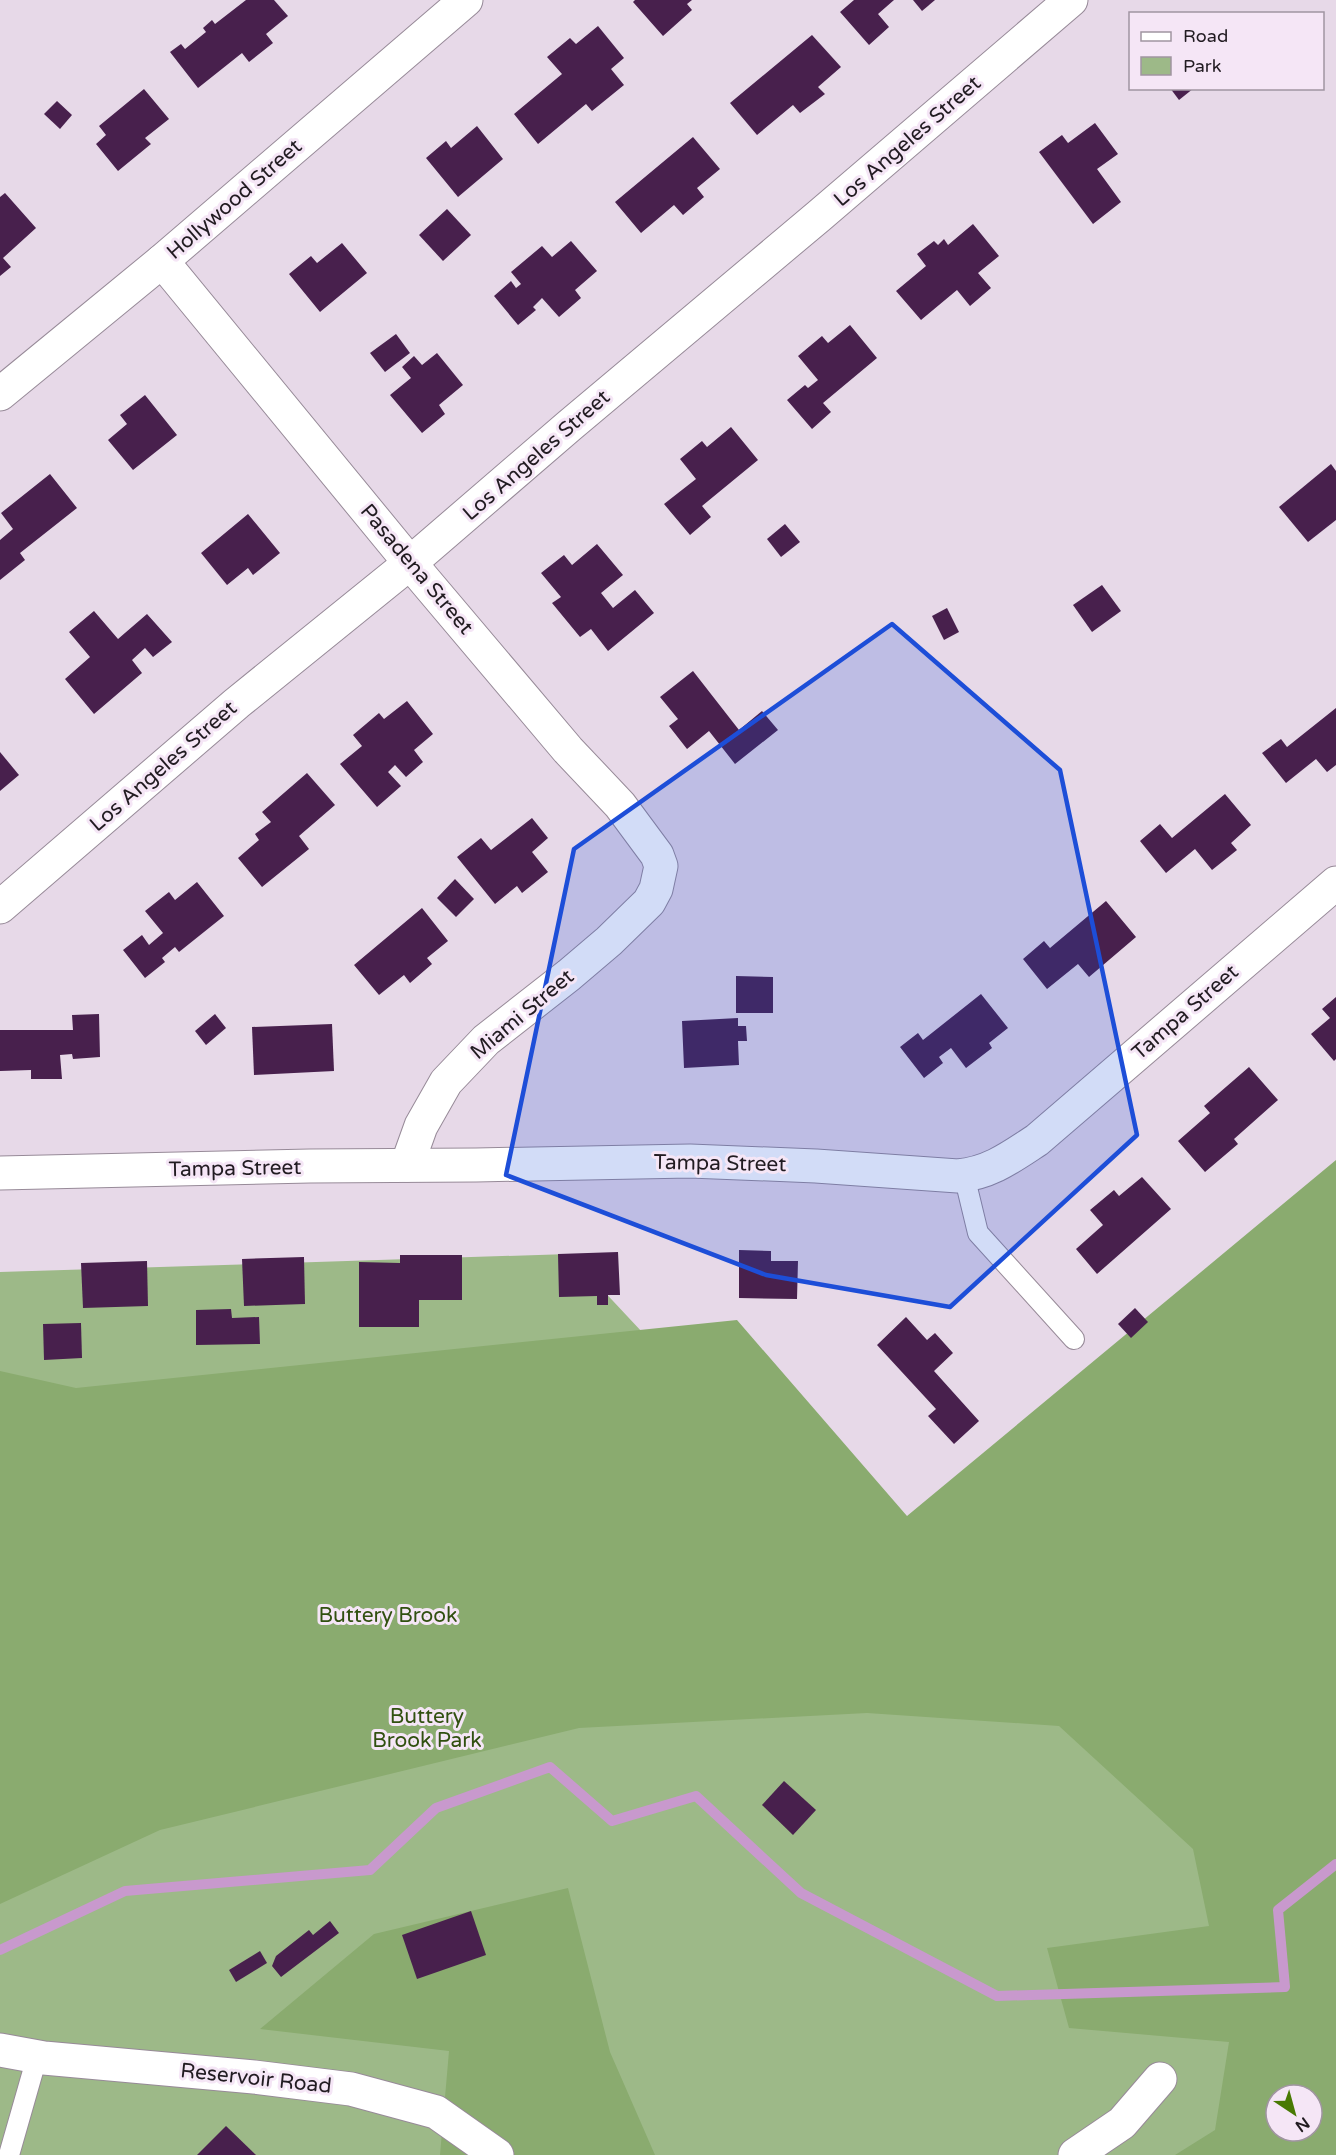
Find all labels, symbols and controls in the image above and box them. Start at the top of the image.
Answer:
legend [1129,12,1324,90]
text: Road [1183,25,1228,47]
text: Park [1183,55,1222,77]
street label: Los Angeles Street [829,71,986,212]
street label: Hollywood Street [162,134,307,265]
street label: Los Angeles Street [458,385,615,526]
street label: Pasadena Street [355,499,478,640]
street label: Los Angeles Street [85,696,242,837]
street label: Tampa Street [1127,959,1244,1065]
street label: Miami Street [466,964,579,1065]
street label: Tampa Street [653,1150,787,1177]
street label: Tampa Street [168,1155,302,1182]
park label: Buttery Brook [319,1603,457,1628]
park label: Buttery Brook Park [372,1704,482,1753]
street label: Reservoir Road [179,2058,333,2099]
north arrow [1264,2083,1324,2143]
text: N [1291,2112,1313,2136]

